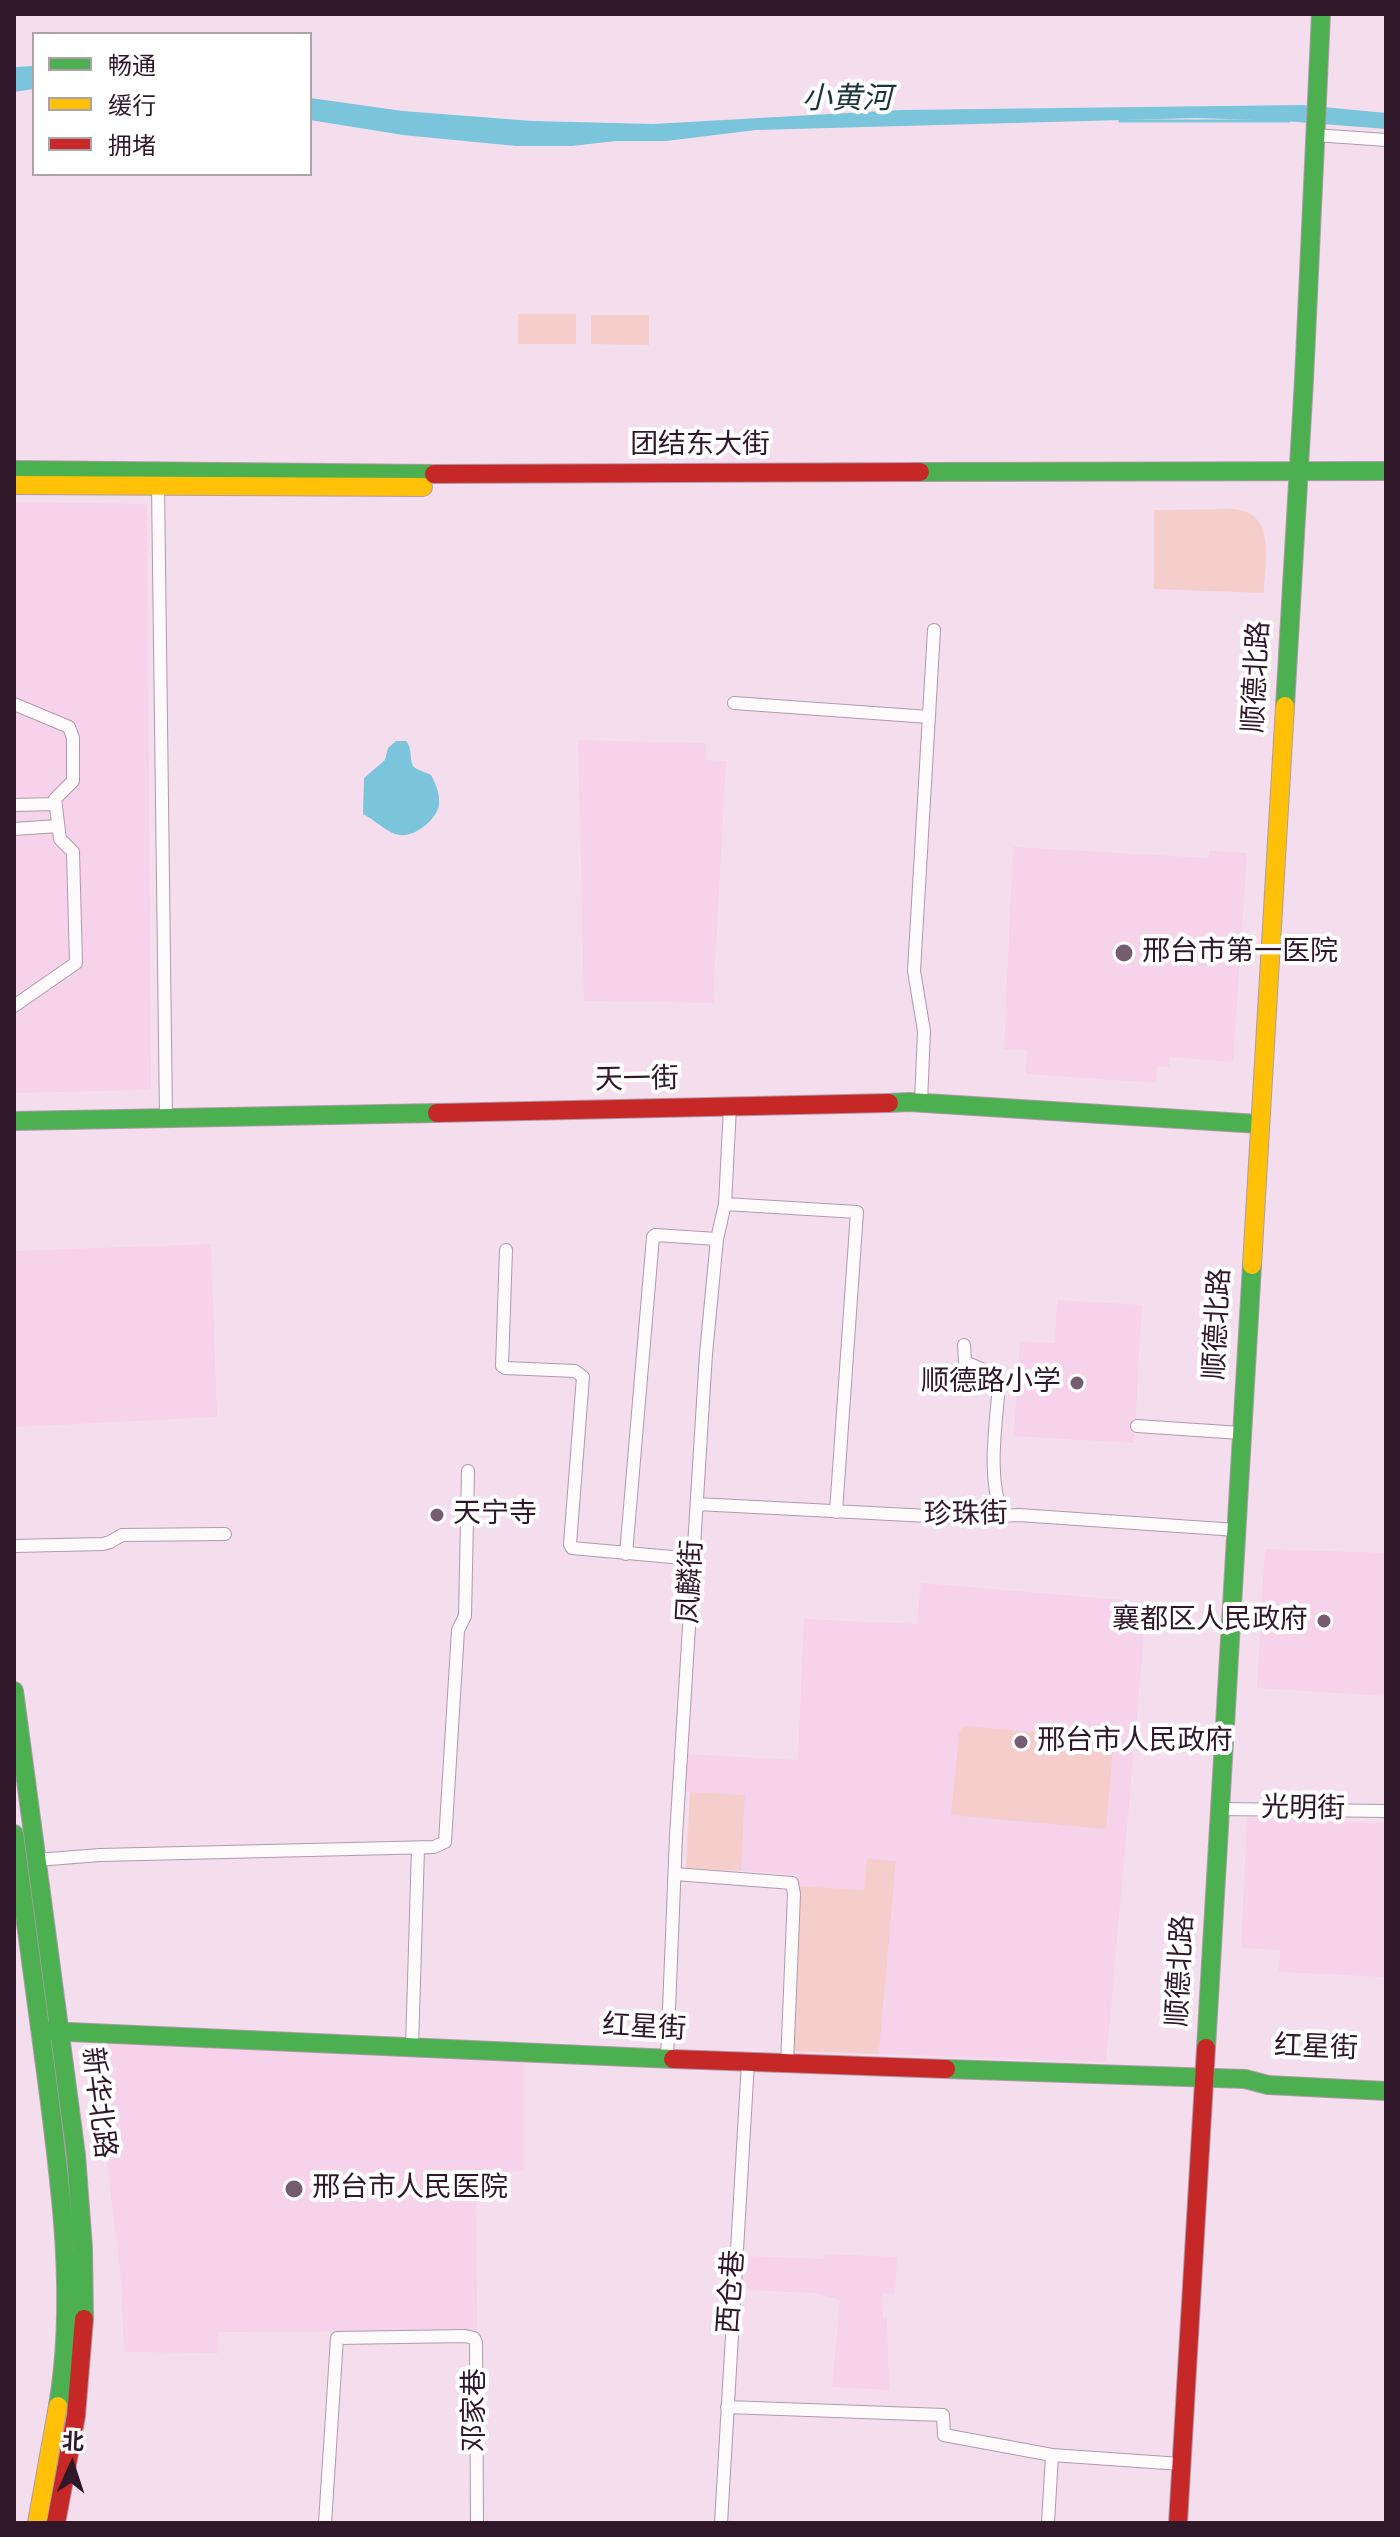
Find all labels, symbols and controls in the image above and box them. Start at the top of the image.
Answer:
legend [32,32,312,176]
text: 畅通 [108,48,156,83]
water label: 小黄河 [802,83,892,119]
text: 缓行 [108,88,156,123]
text: 拥堵 [108,128,156,163]
street label: 团结东大街 [630,429,770,463]
street label: 顺德北路 [1238,620,1278,734]
place label: 邢台市第一医院 [1142,936,1338,970]
marker: 邢台市第一医院 [1113,942,1135,964]
street label: 天一街 [595,1063,679,1099]
street label: 顺德北路 [1199,1267,1239,1381]
place label: 顺德路小学 [921,1366,1061,1400]
marker: 顺德路小学 [1068,1374,1086,1392]
place label: 天宁寺 [453,1498,537,1532]
street label: 珍珠街 [924,1498,1008,1534]
marker: 天宁寺 [428,1506,446,1524]
street label: 凤麟街 [673,1539,711,1625]
place label: 襄都区人民政府 [1112,1604,1308,1638]
marker: 襄都区人民政府 [1315,1612,1333,1630]
place label: 邢台市人民政府 [1037,1725,1233,1759]
marker: 邢台市人民政府 [1012,1733,1030,1751]
street label: 光明街 [1261,1792,1345,1828]
street label: 顺德北路 [1162,1914,1202,2028]
street label: 红星街 [601,2010,687,2048]
street label: 红星街 [1273,2031,1359,2067]
street label: 新华北路 [74,2045,120,2161]
place label: 邢台市人民医院 [312,2172,508,2206]
marker: 邢台市人民医院 [283,2178,305,2200]
street label: 西仓巷 [713,2249,753,2335]
street label: 邓家巷 [459,2368,493,2452]
text: 北 [61,2424,85,2458]
north arrow [32,2425,112,2505]

